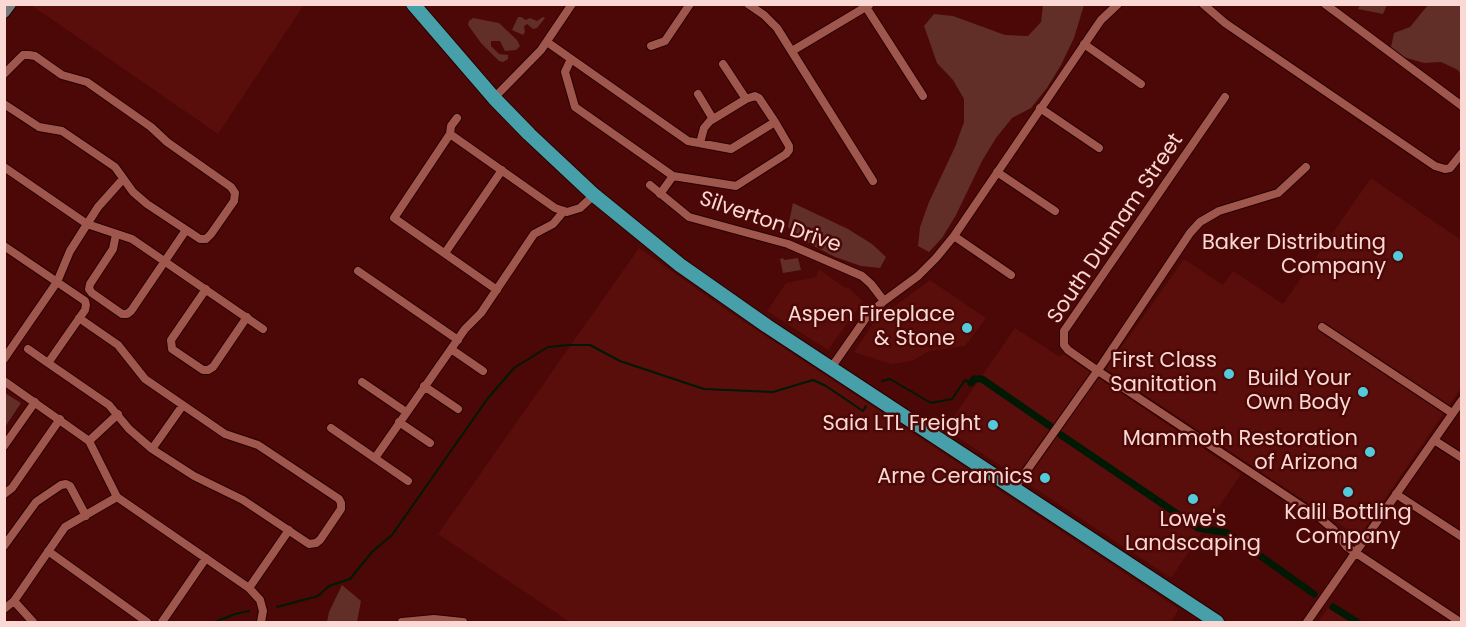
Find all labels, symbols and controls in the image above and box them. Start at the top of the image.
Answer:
street label: South Dunnam Street [1043,129,1189,329]
street label: Silverton Drive [696,187,844,259]
place label: Baker Distributing Company [1202,231,1386,281]
marker: Baker Distributing Company [1391,249,1405,263]
place label: Aspen Fireplace & Stone [788,303,955,353]
marker: Aspen Fireplace & Stone [960,321,974,335]
place label: First Class Sanitation [1110,349,1217,399]
marker: First Class Sanitation [1222,367,1236,381]
place label: Build Your Own Body [1246,367,1351,417]
marker: Build Your Own Body [1356,385,1370,399]
place label: Saia LTL Freight [823,412,981,438]
marker: Saia LTL Freight [986,418,1000,432]
place label: Mammoth Restoration of Arizona [1123,427,1358,477]
marker: Mammoth Restoration of Arizona [1363,445,1377,459]
place label: Arne Ceramics [877,465,1033,491]
marker: Arne Ceramics [1038,471,1052,485]
marker: Kalil Bottling Company [1341,485,1355,499]
marker: Lowe's Landscaping [1186,492,1200,506]
place label: Kalil Bottling Company [1284,501,1412,551]
place label: Lowe's Landscaping [1125,508,1261,558]

